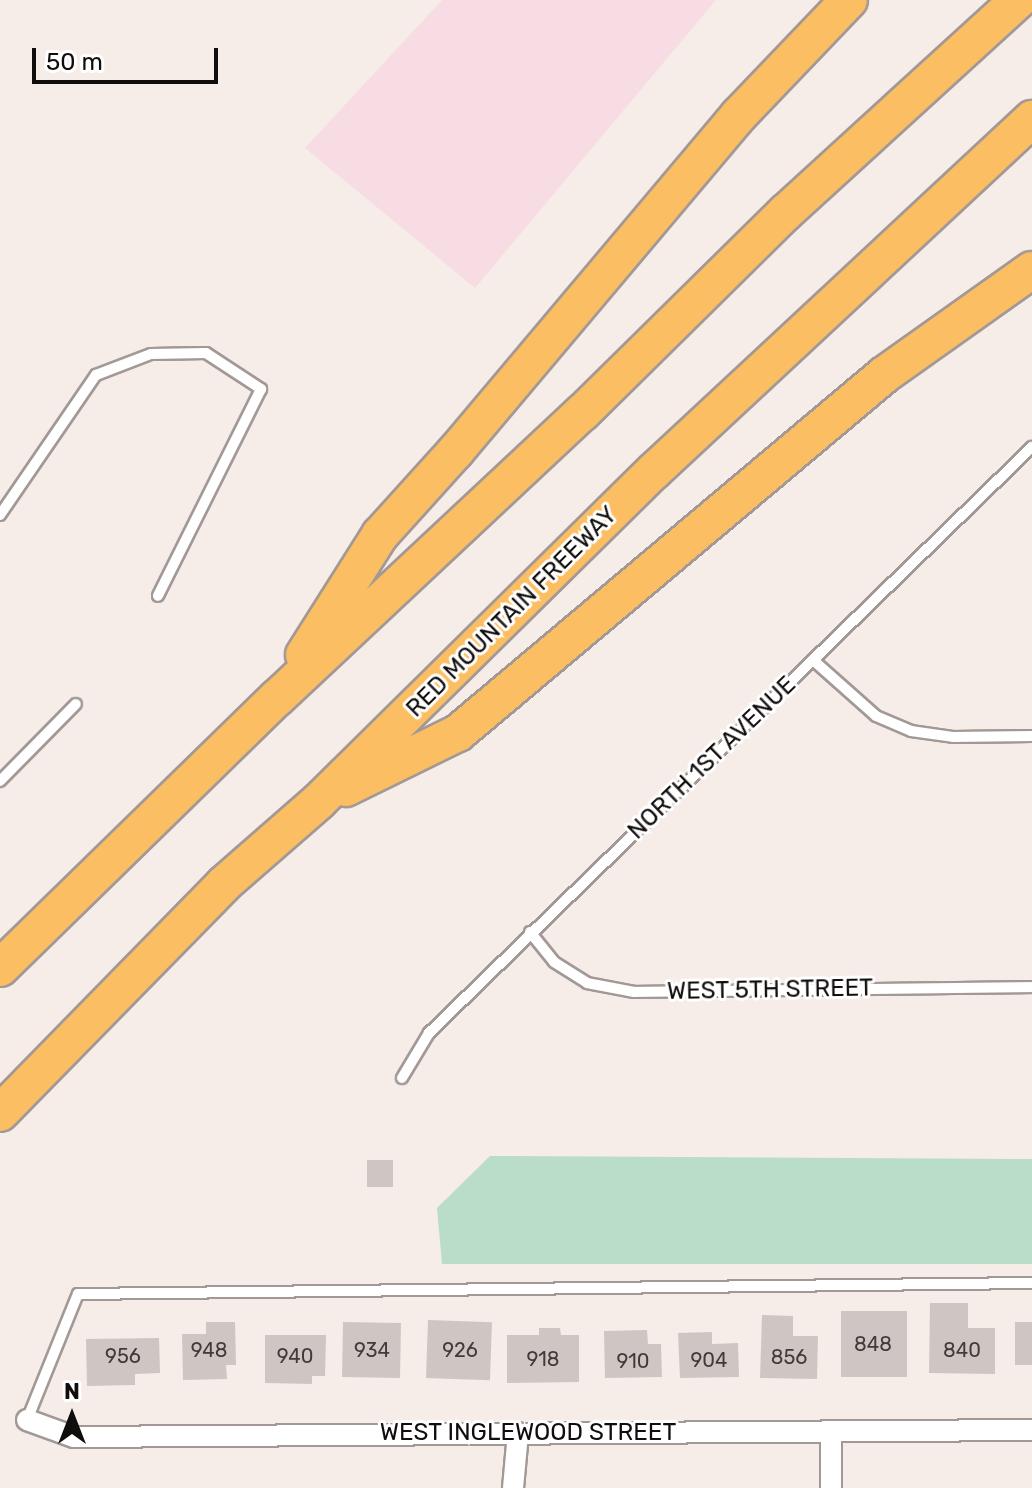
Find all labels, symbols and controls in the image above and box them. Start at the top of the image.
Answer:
scale bar [36,32,222,82]
text: 50 m [46,48,103,76]
street label: RED MOUNTAIN FREEWAY [401,501,623,723]
street label: NORTH 1ST AVENUE [622,670,802,846]
street label: WEST 5TH STREET [666,974,874,1006]
house number: 848 [854,1332,892,1356]
house number: 948 [191,1338,227,1362]
house number: 934 [354,1338,390,1362]
house number: 926 [442,1338,478,1362]
house number: 840 [943,1338,981,1362]
house number: 956 [105,1344,141,1368]
house number: 940 [277,1344,313,1368]
house number: 856 [771,1345,807,1369]
house number: 918 [526,1347,560,1371]
house number: 904 [691,1348,727,1372]
house number: 910 [616,1349,650,1373]
north arrow [32,1376,112,1456]
text: N [64,1378,80,1405]
street label: WEST INGLEWOOD STREET [379,1419,677,1447]

